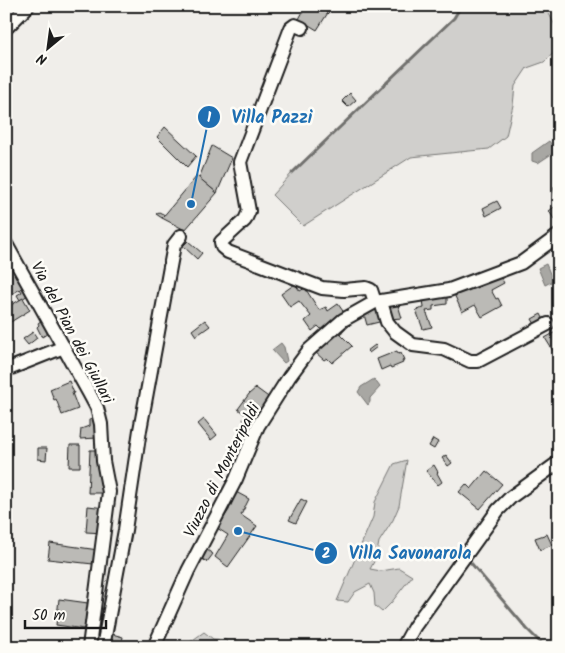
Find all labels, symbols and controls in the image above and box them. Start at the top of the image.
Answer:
north arrow [22,22,72,72]
text: N [33,47,51,70]
callout: Villa Pazzi [196,100,322,133]
text: Villa Pazzi [232,104,313,133]
text: 1 [207,106,212,130]
street label: Via del Pian dei Giullari [24,257,120,409]
street label: Viuzzo di Monteripaldi [178,398,268,542]
callout: Villa Savonarola [313,537,481,570]
text: Villa Savonarola [349,540,471,569]
text: 2 [322,542,331,566]
scale bar [25,598,106,630]
text: 50 m [32,604,66,628]

